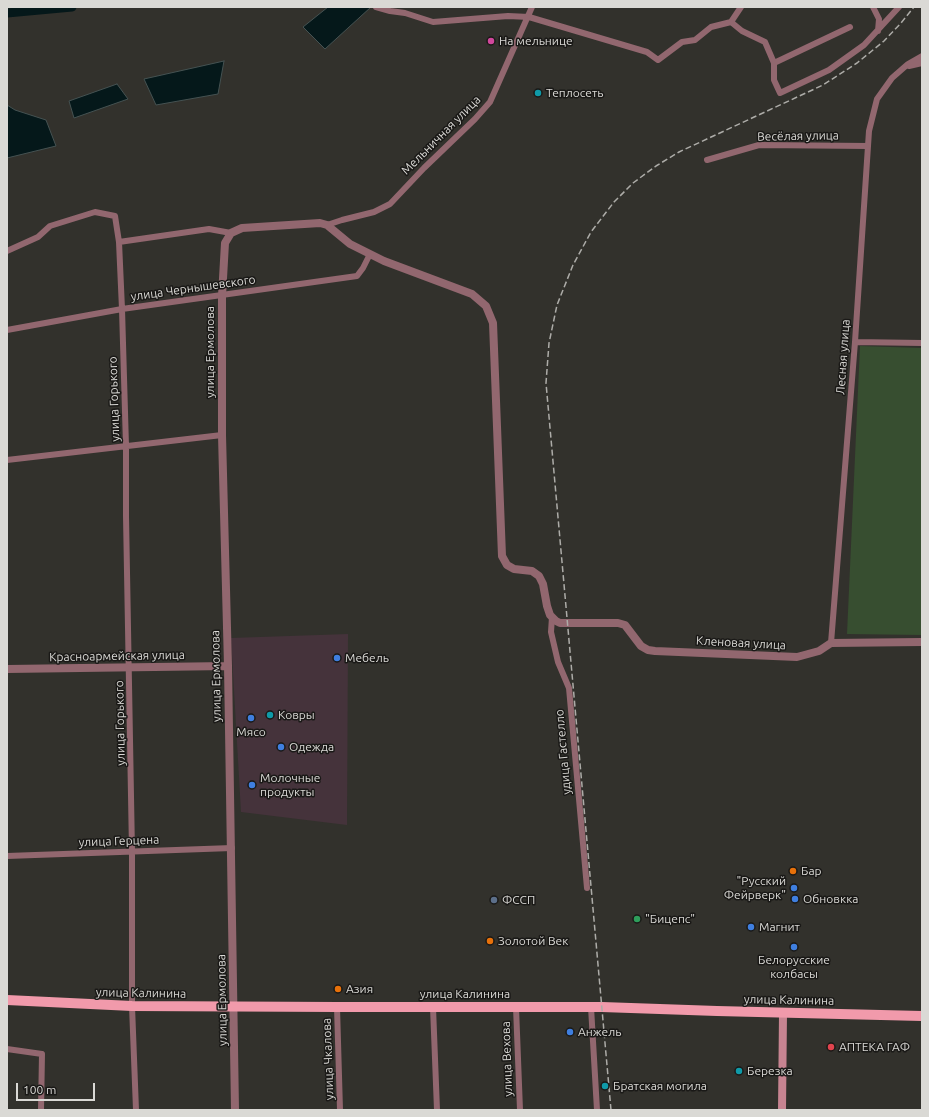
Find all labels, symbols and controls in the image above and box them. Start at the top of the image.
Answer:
place label: На мельнице [499,34,573,48]
marker: На мельнице [486,36,496,46]
place label: Теплосеть [546,86,603,100]
marker: Теплосеть [533,88,543,98]
street label: Мельничная улица [398,92,484,178]
street label: Весёлая улица [757,128,839,144]
street label: улица Чернышевского [130,272,256,304]
street label: улица Ермолова [203,306,217,398]
street label: Лесная улица [833,319,853,395]
street label: улица Горького [105,356,123,442]
street label: улица Ермолова [208,630,224,722]
street label: Кленовая улица [696,633,786,653]
street label: Красноармейская улица [49,648,185,664]
place label: Мебель [345,651,389,665]
marker: Мебель [332,653,342,663]
street label: улица Горького [112,680,128,766]
place label: Ковры [278,708,315,722]
street label: удица Гастелло [552,709,574,795]
marker: Ковры [265,710,275,720]
marker: Мясо [246,713,256,723]
place label: Мясо [236,725,266,739]
place label: Одежда [289,740,334,754]
marker: Одежда [276,742,286,752]
place label: Молочные продукты [260,771,320,799]
marker: Молочные продукты [247,780,257,790]
street label: улица Герцена [78,832,160,850]
place label: Бар [801,864,822,878]
marker: Бар [788,866,798,876]
place label: "Русский Фейрверк" [724,874,786,902]
marker: "Русский Фейрверк" [789,883,799,893]
place label: Обновкка [803,892,858,906]
place label: ФССП [502,893,535,907]
marker: Обновкка [790,894,800,904]
marker: ФССП [489,895,499,905]
place label: "Бицепс" [645,912,695,926]
marker: "Бицепс" [632,914,642,924]
place label: Магнит [759,920,800,934]
marker: Магнит [746,922,756,932]
place label: Золотой Век [498,934,568,948]
marker: Золотой Век [485,936,495,946]
marker: Белорусские колбасы [789,942,799,952]
place label: Белорусские колбасы [758,953,830,981]
street label: улица Ермолова [214,954,230,1046]
place label: Азия [346,982,373,996]
marker: Азия [333,984,343,994]
street label: улица Калинина [96,985,186,1001]
street label: улица Калинина [420,987,510,1001]
street label: улица Калинина [744,992,834,1008]
street label: улица Чкалова [319,1018,337,1100]
street label: улица Вехова [498,1021,516,1097]
place label: Анжель [578,1025,621,1039]
marker: Анжель [565,1027,575,1037]
place label: АПТЕКА ГАФ [839,1040,910,1054]
marker: АПТЕКА ГАФ [826,1042,836,1052]
place label: Березка [747,1064,793,1078]
marker: Березка [734,1066,744,1076]
scale bar [18,1075,97,1101]
place label: Братская могила [613,1079,707,1093]
marker: Братская могила [600,1081,610,1091]
text: 100 m [23,1083,56,1096]

